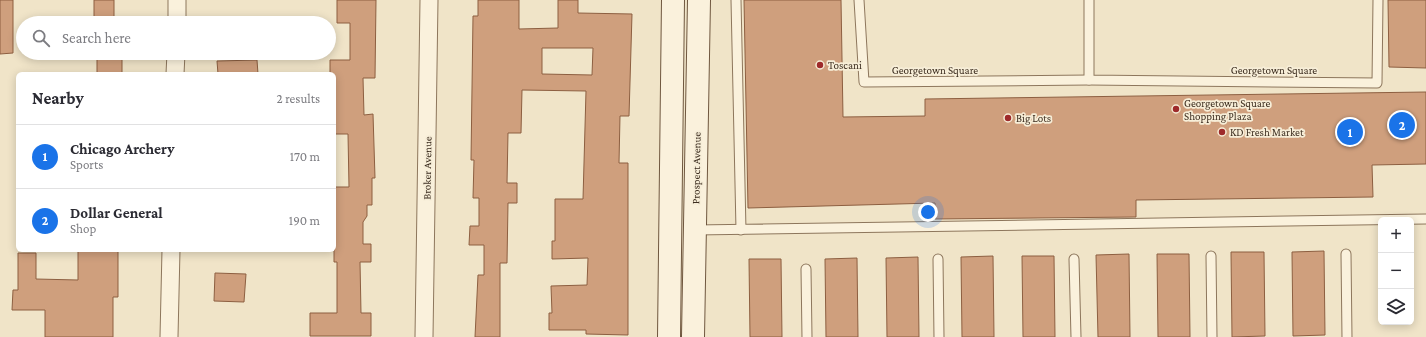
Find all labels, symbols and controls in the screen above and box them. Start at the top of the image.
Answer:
search box [16,16,336,60]
icon: search [30,27,52,49]
text: Search here [62,30,131,46]
place label: Toscani [828,59,862,71]
marker: Toscani [815,60,825,70]
street label: Georgetown Square [892,64,978,77]
street label: Georgetown Square [1231,64,1317,77]
text: Nearby [32,89,84,108]
text: 2 results [277,91,320,106]
place label: Georgetown Square Shopping Plaza [1184,97,1271,123]
marker: Georgetown Square Shopping Plaza [1171,104,1181,114]
pin: 2 [1389,110,1415,140]
place label: Big Lots [1016,112,1051,125]
marker: Big Lots [1003,113,1013,123]
pin: 1 [1337,117,1363,147]
place label: KD Fresh Market [1230,126,1304,138]
marker: KD Fresh Market [1217,127,1227,137]
street label: Prospect Avenue [689,132,704,204]
street label: Broker Avenue [420,136,434,200]
text: Chicago Archery [70,141,174,157]
text: 1 [43,149,47,164]
text: 170 m [290,149,320,164]
text: Sports [70,157,103,172]
your location [918,202,938,222]
text: Dollar General [70,205,163,221]
text: 2 [42,213,48,228]
text: 190 m [289,213,320,228]
map controls [1378,217,1414,325]
button: + [1378,217,1414,253]
text: Shop [70,221,96,236]
button: − [1378,253,1414,289]
button: layers [1378,289,1414,325]

